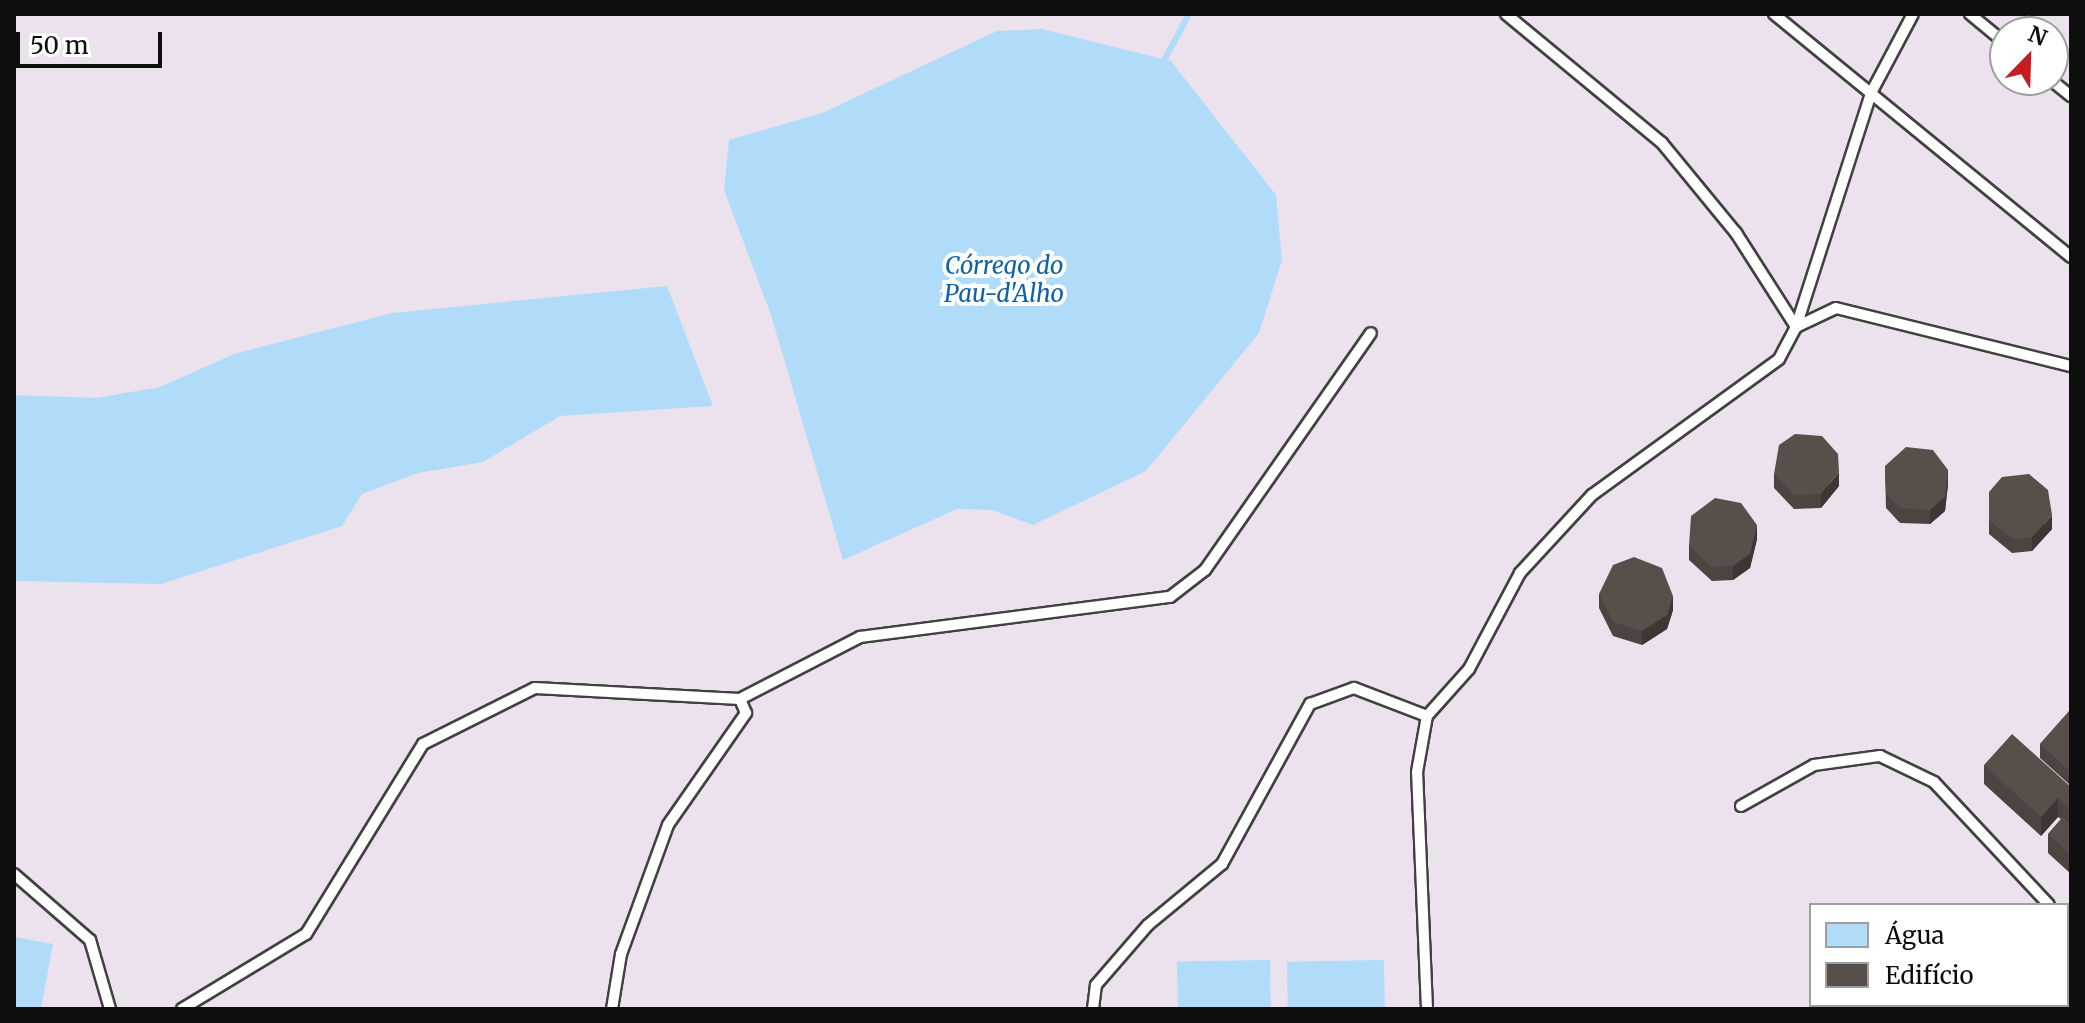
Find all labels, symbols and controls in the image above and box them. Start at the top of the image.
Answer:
scale bar [20,16,166,66]
north arrow [1989,16,2069,96]
text: N [2024,19,2051,52]
text: 50 m [30,30,89,61]
water label: Córrego do Pau-d'Alho [944,252,1064,308]
legend [1809,903,2069,1007]
text: Água [1885,920,1944,951]
text: Edifício [1885,960,1973,991]

